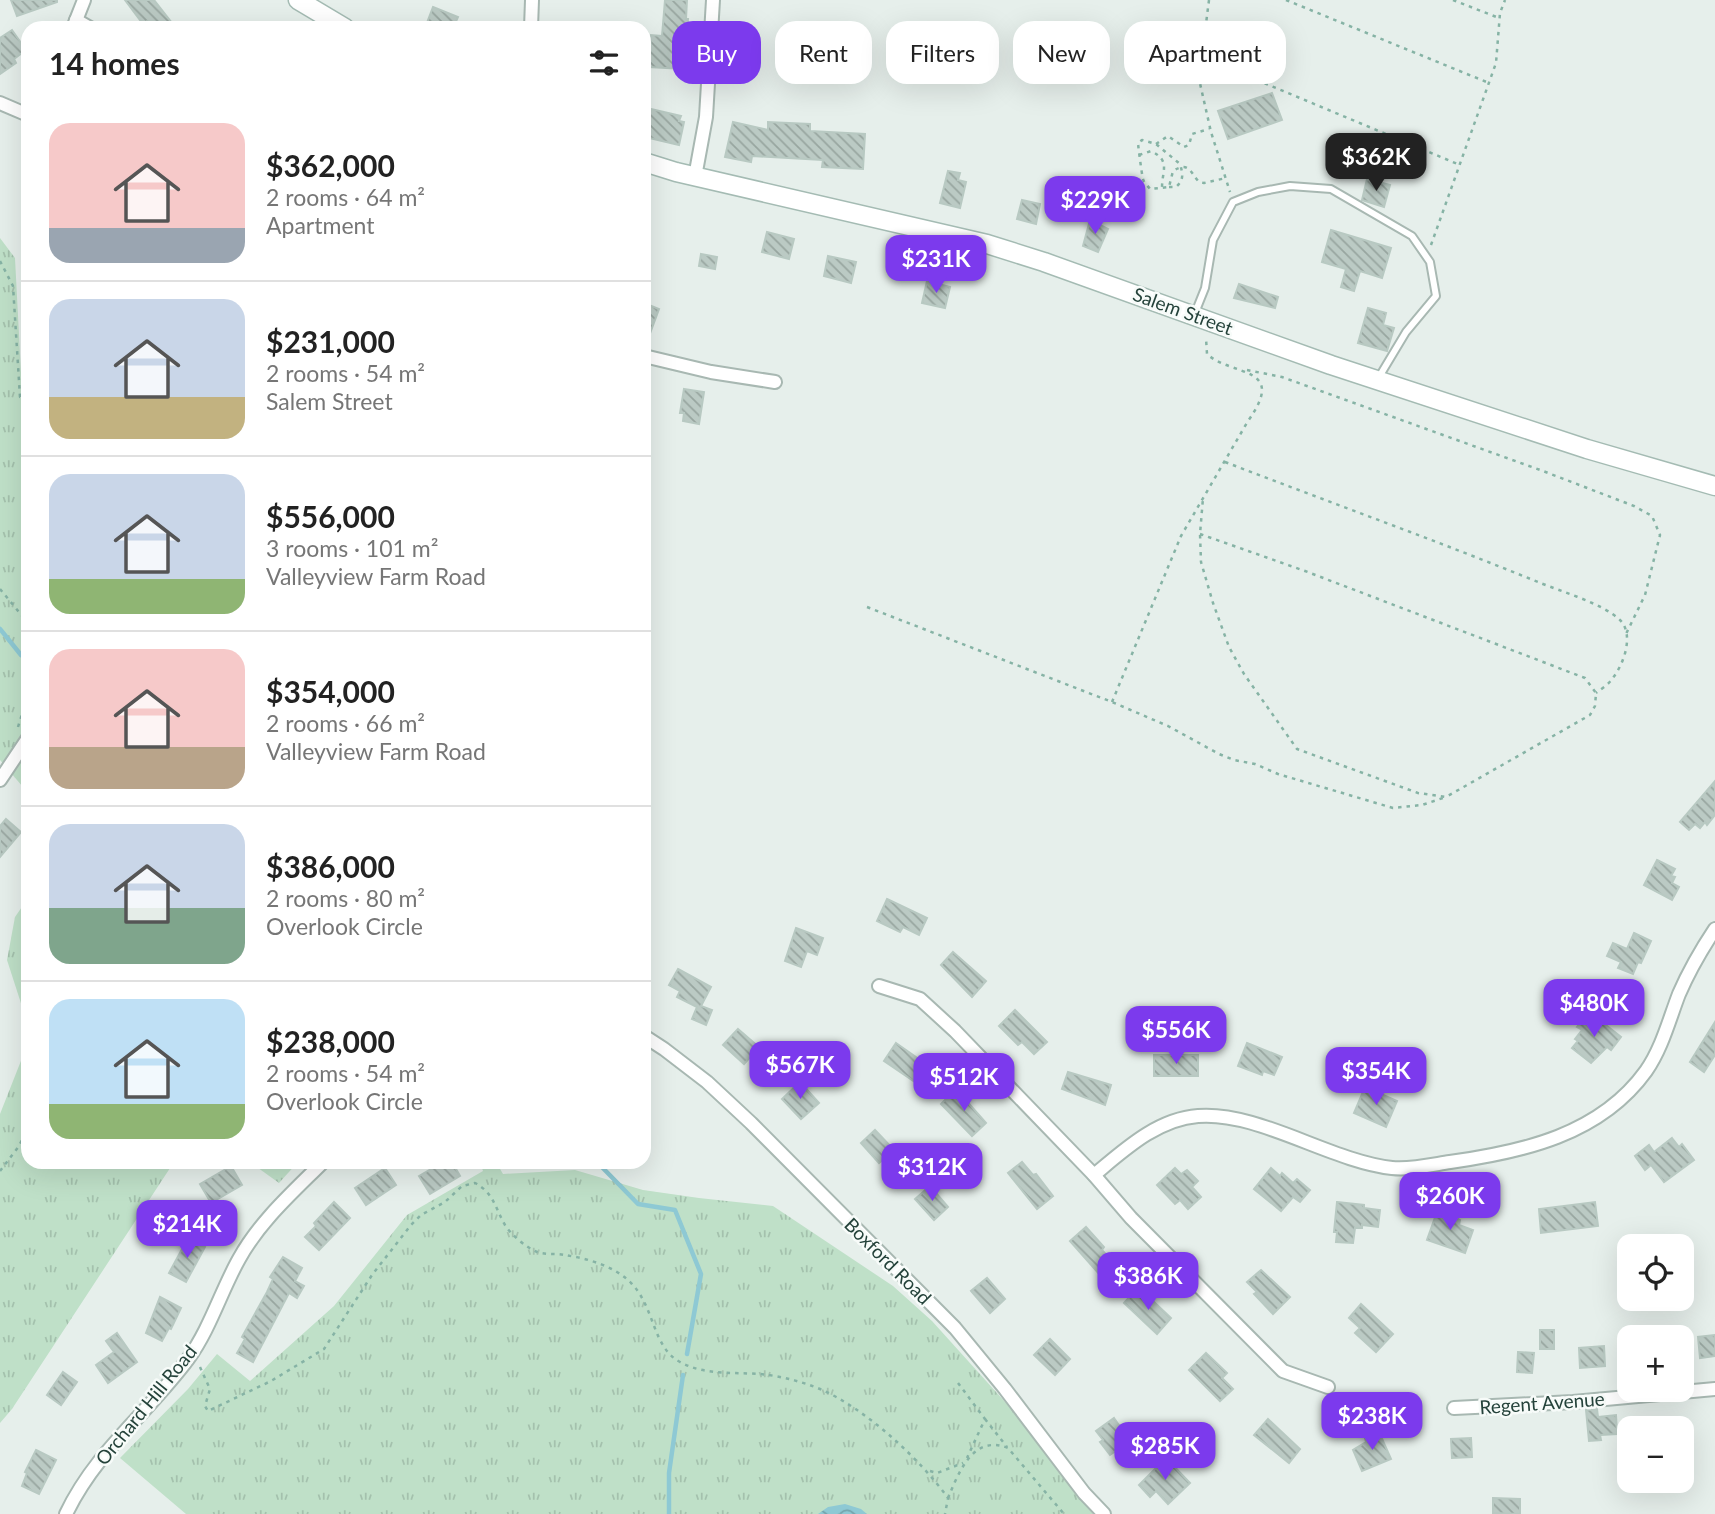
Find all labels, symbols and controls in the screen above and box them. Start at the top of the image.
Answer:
chip: Buy [672,21,761,84]
chip: Rent [775,21,872,84]
chip: Filters [886,21,999,84]
chip: New [1013,21,1110,84]
chip: Apartment [1124,21,1286,84]
icon: filters [585,44,623,82]
text: 14 homes [49,45,180,81]
pin: $362K [1327,134,1425,193]
text: $362K [1341,142,1411,170]
text: $362,000 [266,147,395,183]
icon: home [105,151,189,235]
pin: $229K [1046,176,1144,236]
text: 2 rooms · 64 m² [266,183,425,211]
text: $229K [1060,185,1130,213]
text: Apartment [266,211,374,239]
pin: $231K [887,236,985,295]
text: $231K [901,244,971,272]
street label: Salem Street [1130,282,1236,339]
text: $231,000 [266,323,395,359]
icon: home [105,327,189,411]
text: 2 rooms · 54 m² [266,359,425,387]
text: Salem Street [266,387,393,415]
text: $556,000 [266,498,395,534]
icon: home [105,502,189,586]
text: 3 rooms · 101 m² [266,534,438,562]
text: Valleyview Farm Road [266,562,486,590]
text: $354,000 [266,673,395,709]
icon: home [105,677,189,761]
text: 2 rooms · 66 m² [266,709,425,737]
text: Valleyview Farm Road [266,737,486,765]
text: $386,000 [266,848,395,884]
icon: home [105,852,189,936]
text: 2 rooms · 80 m² [266,884,425,912]
text: Overlook Circle [266,912,423,940]
pin: $480K [1545,979,1643,1039]
text: $480K [1559,988,1629,1016]
pin: $556K [1127,1006,1225,1066]
text: $556K [1141,1015,1211,1043]
text: $238,000 [266,1023,395,1059]
icon: home [105,1027,189,1111]
pin: $567K [751,1042,849,1101]
pin: $354K [1327,1048,1425,1107]
text: $567K [765,1050,835,1078]
pin: $512K [915,1054,1013,1113]
text: $354K [1341,1056,1411,1084]
text: 2 rooms · 54 m² [266,1059,425,1087]
text: $512K [929,1062,999,1090]
text: Overlook Circle [266,1087,423,1115]
pin: $312K [883,1144,981,1203]
text: $312K [897,1152,967,1180]
pin: $260K [1401,1172,1499,1232]
text: $260K [1415,1181,1485,1209]
pin: $214K [138,1200,236,1260]
text: $214K [152,1209,222,1237]
street label: Boxford Road [840,1212,937,1309]
map controls [1617,1234,1694,1493]
button: locate [1617,1234,1694,1311]
pin: $386K [1099,1252,1197,1312]
text: $386K [1113,1261,1183,1289]
button: + [1617,1325,1694,1402]
street label: Orchard Hill Road [90,1340,201,1469]
street label: Regent Avenue [1479,1387,1605,1418]
pin: $238K [1323,1392,1421,1452]
text: $238K [1337,1401,1407,1429]
button: − [1617,1416,1694,1493]
pin: $285K [1116,1422,1214,1482]
text: $285K [1130,1431,1200,1459]

